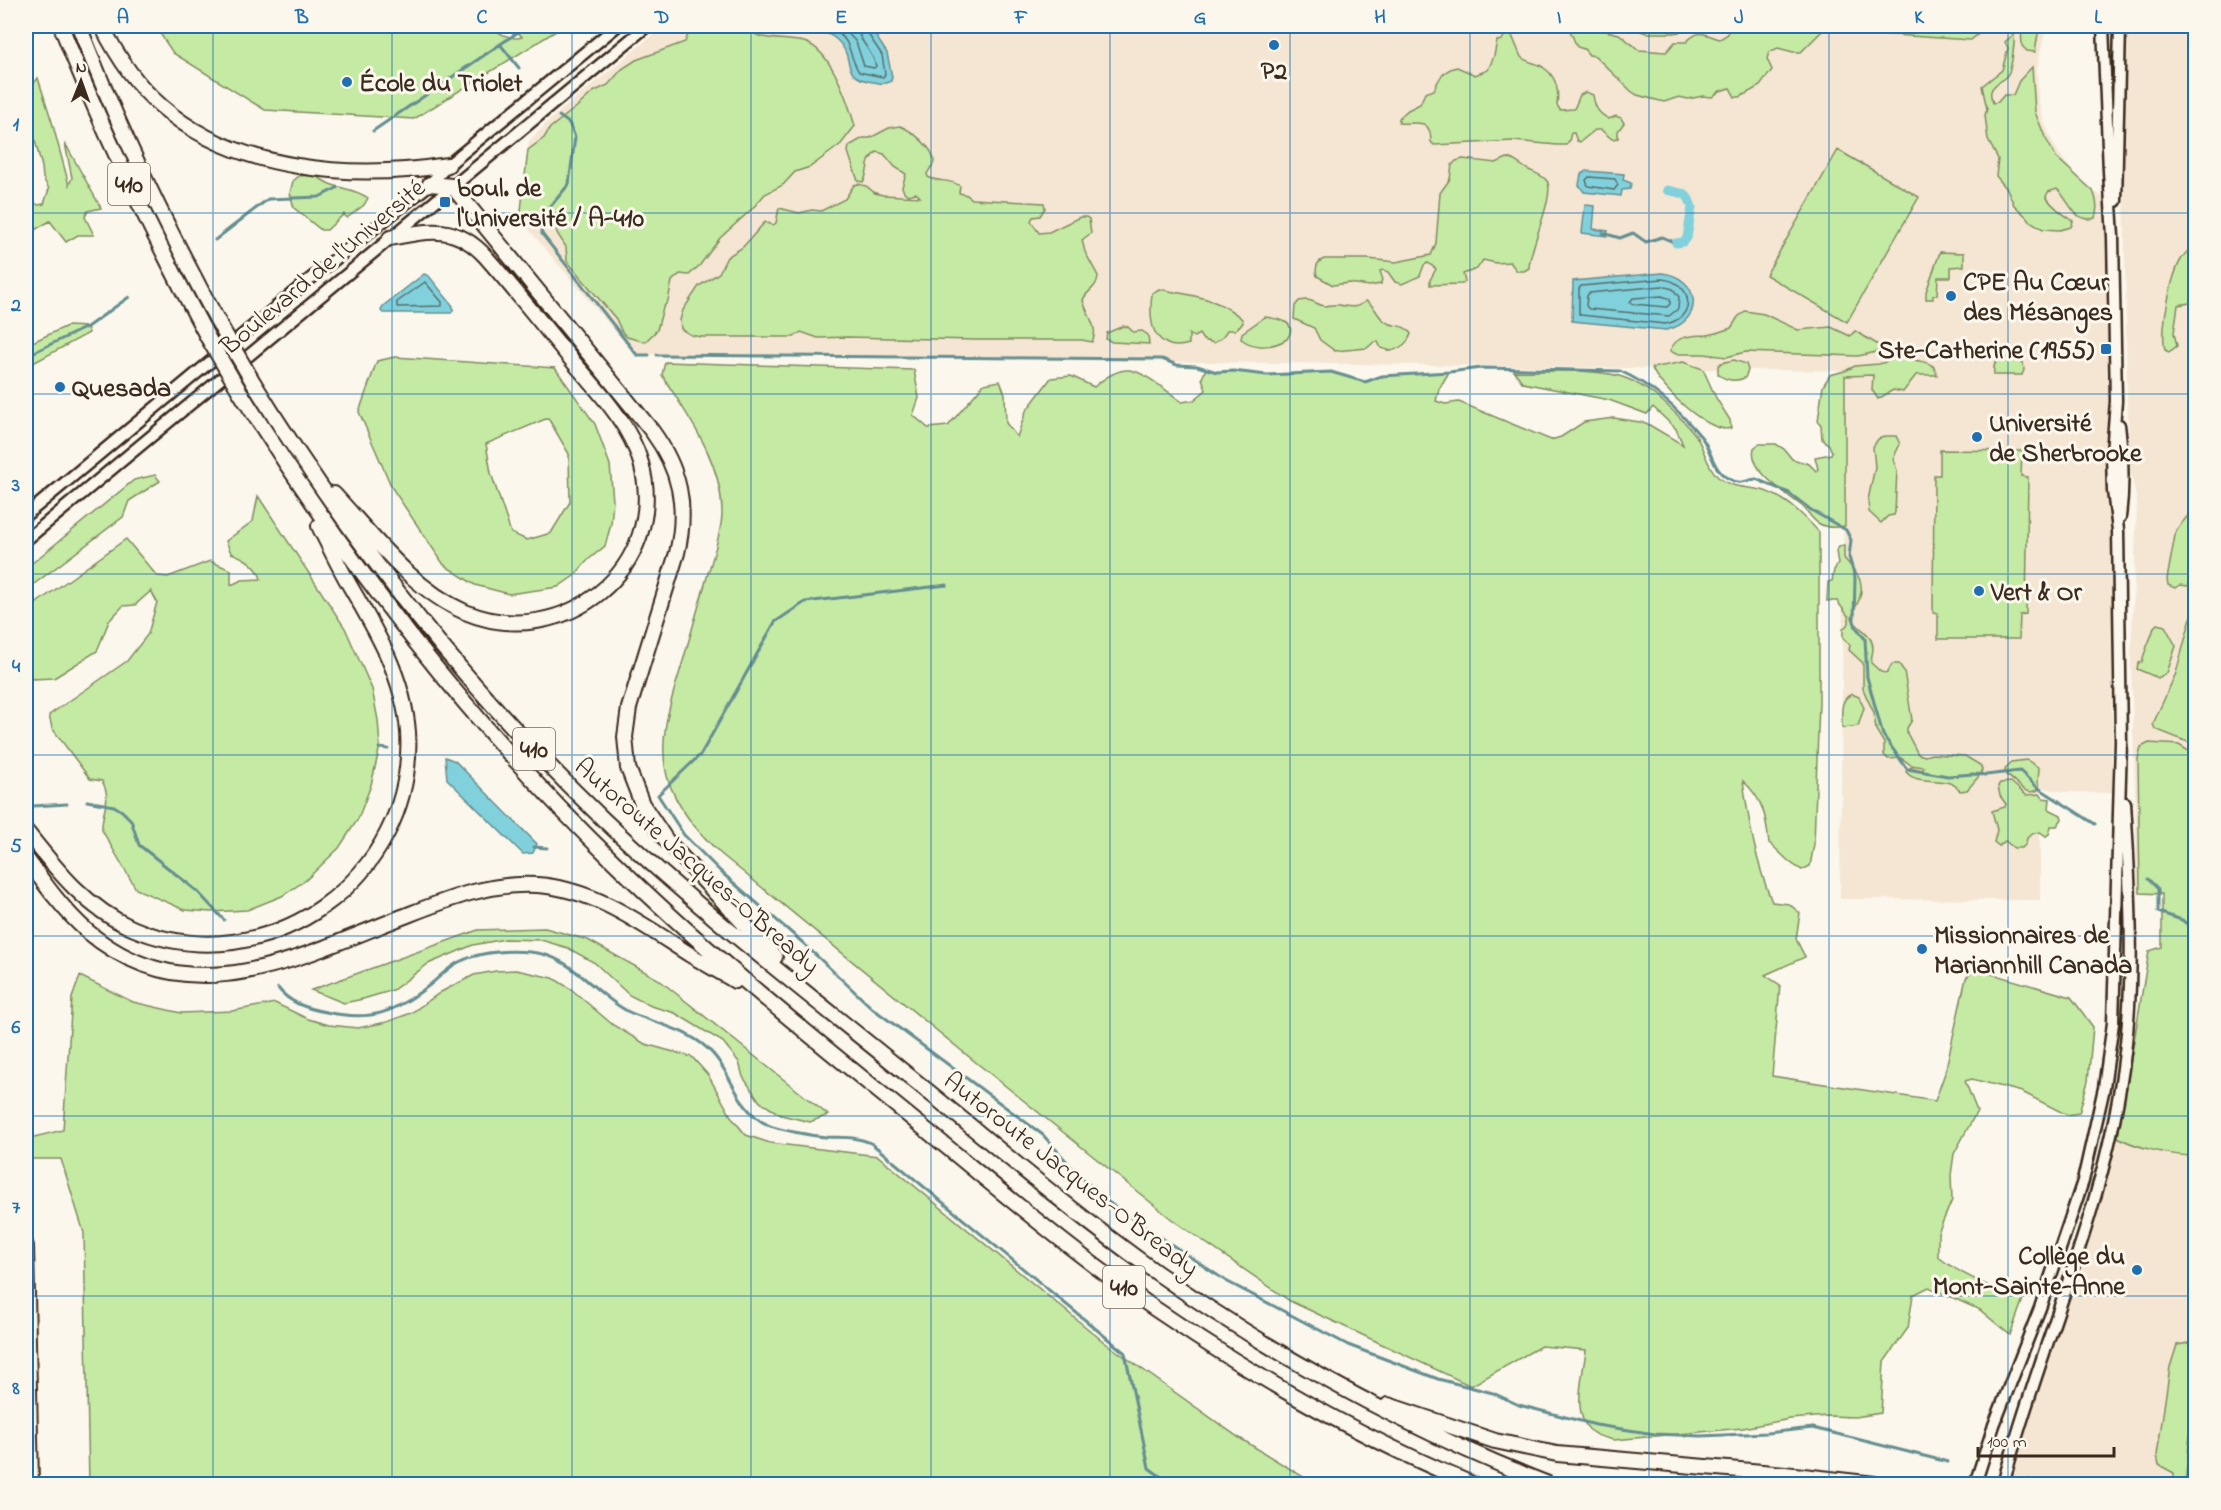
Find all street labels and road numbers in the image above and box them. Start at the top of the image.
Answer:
road number: 410 [108,163,150,205]
street label: Boulevard de l'Université [212,171,435,366]
road number: 410 [513,728,555,770]
street label: Autoroute Jacques-O'Bready [565,750,827,985]
street label: Autoroute Jacques-O'Bready [934,1063,1206,1287]
road number: 410 [1103,1266,1145,1308]

